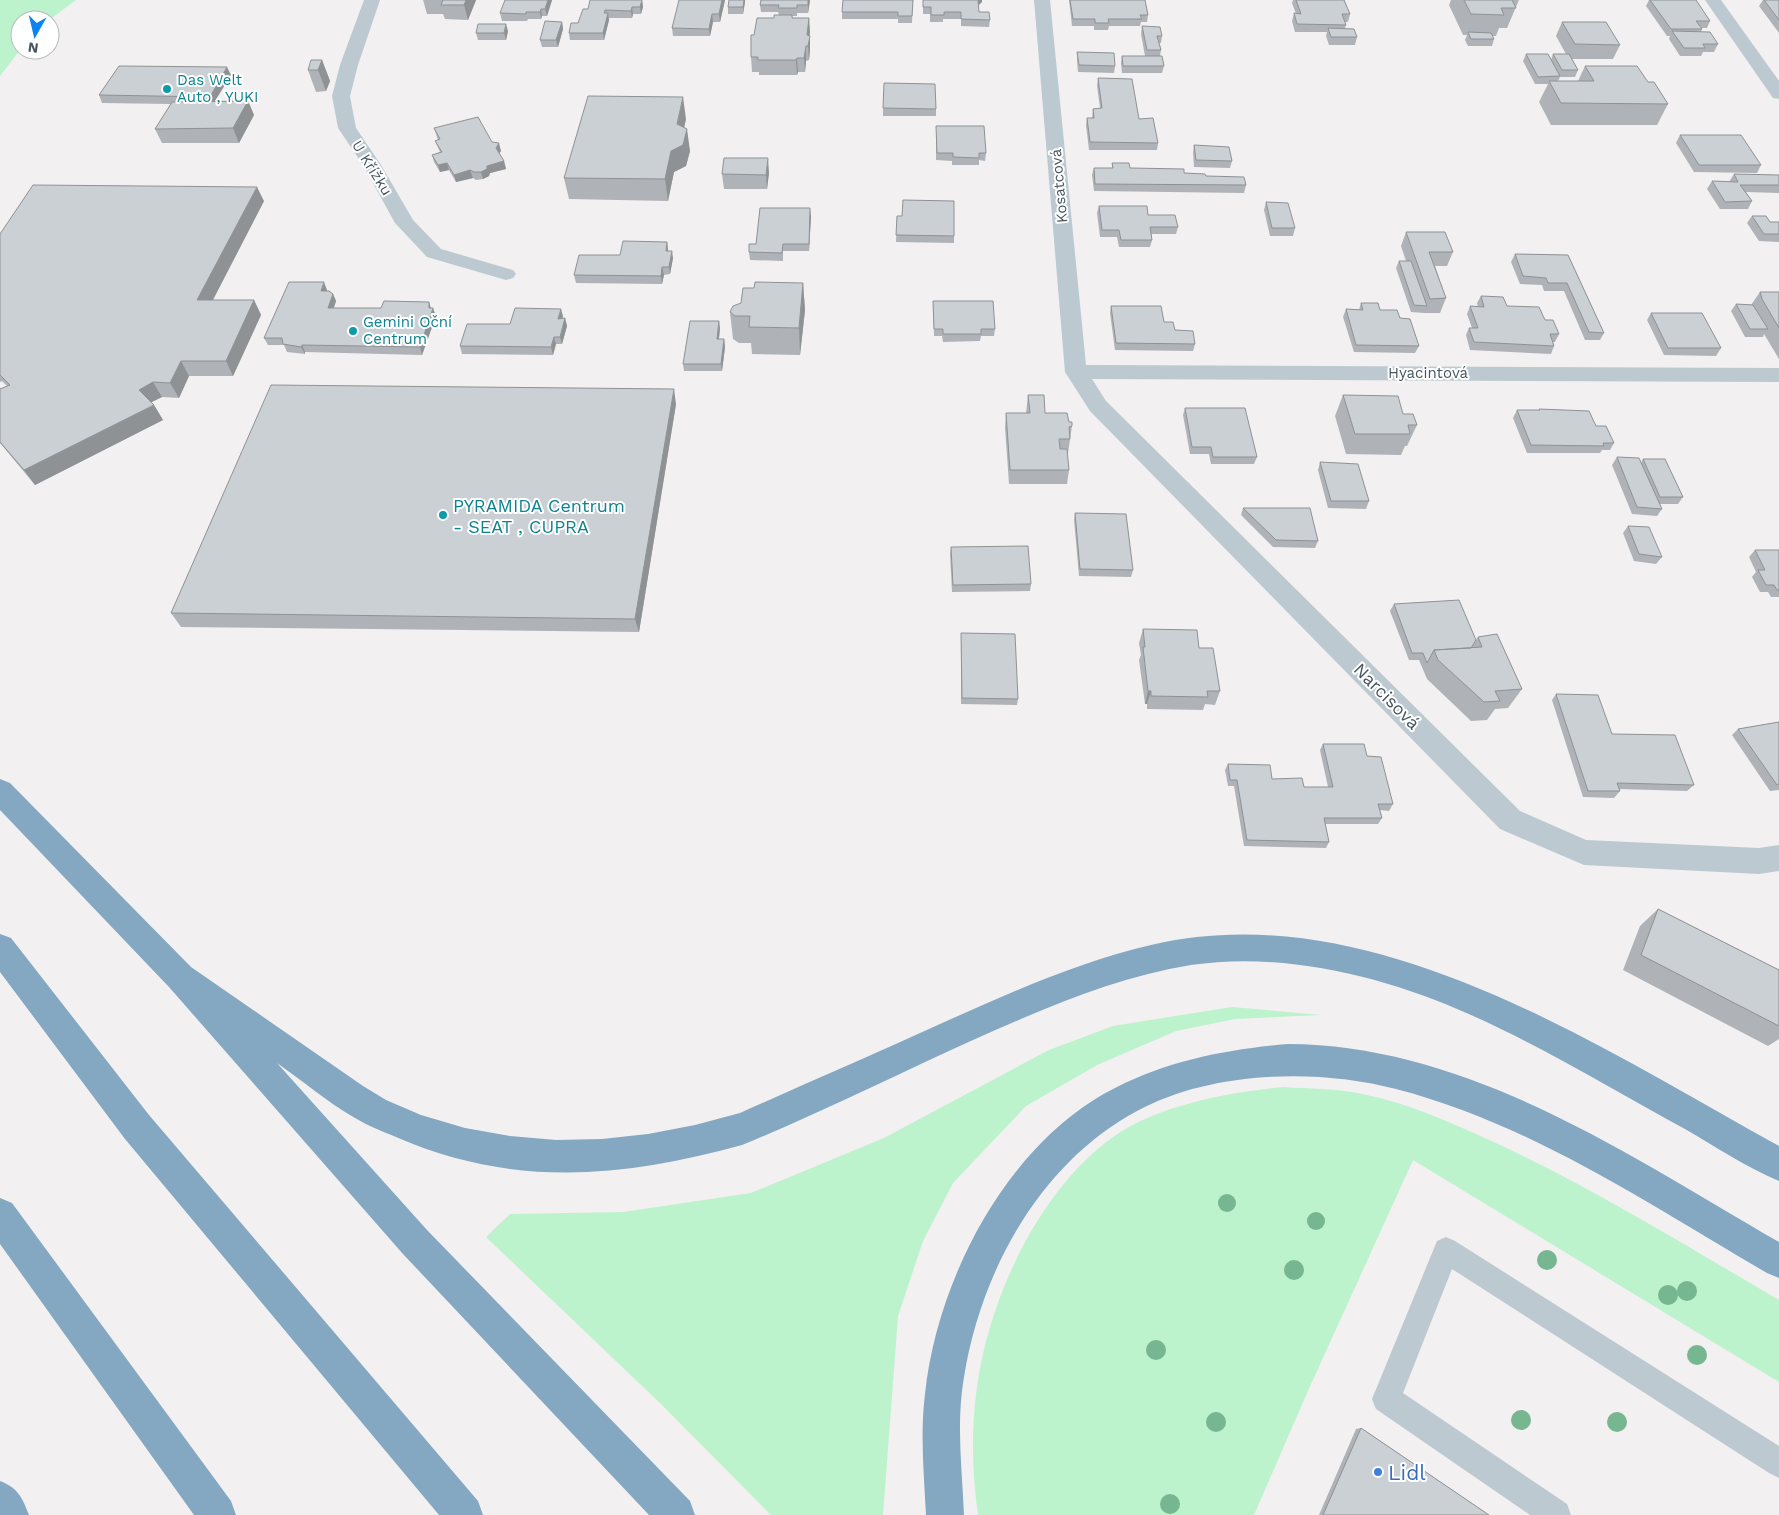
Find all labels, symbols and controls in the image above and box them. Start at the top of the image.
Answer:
north arrow [10,10,60,60]
text: N [27,39,39,57]
place label: Das Welt Auto , YUKI [177,71,258,106]
marker: Das Welt Auto , YUKI [161,83,173,95]
street label: U Křížku [348,137,396,199]
street label: Kosatcová [1047,148,1071,224]
place label: Gemini Oční Centrum [363,313,452,348]
marker: Gemini Oční Centrum [347,325,359,337]
street label: Hyacintová [1388,364,1469,382]
place label: PYRAMIDA Centrum - SEAT , CUPRA [453,495,625,537]
marker: PYRAMIDA Centrum - SEAT , CUPRA [437,509,449,521]
street label: Narcisová [1350,659,1424,733]
place label: Lidl [1388,1460,1426,1485]
marker: Lidl [1372,1466,1384,1478]

